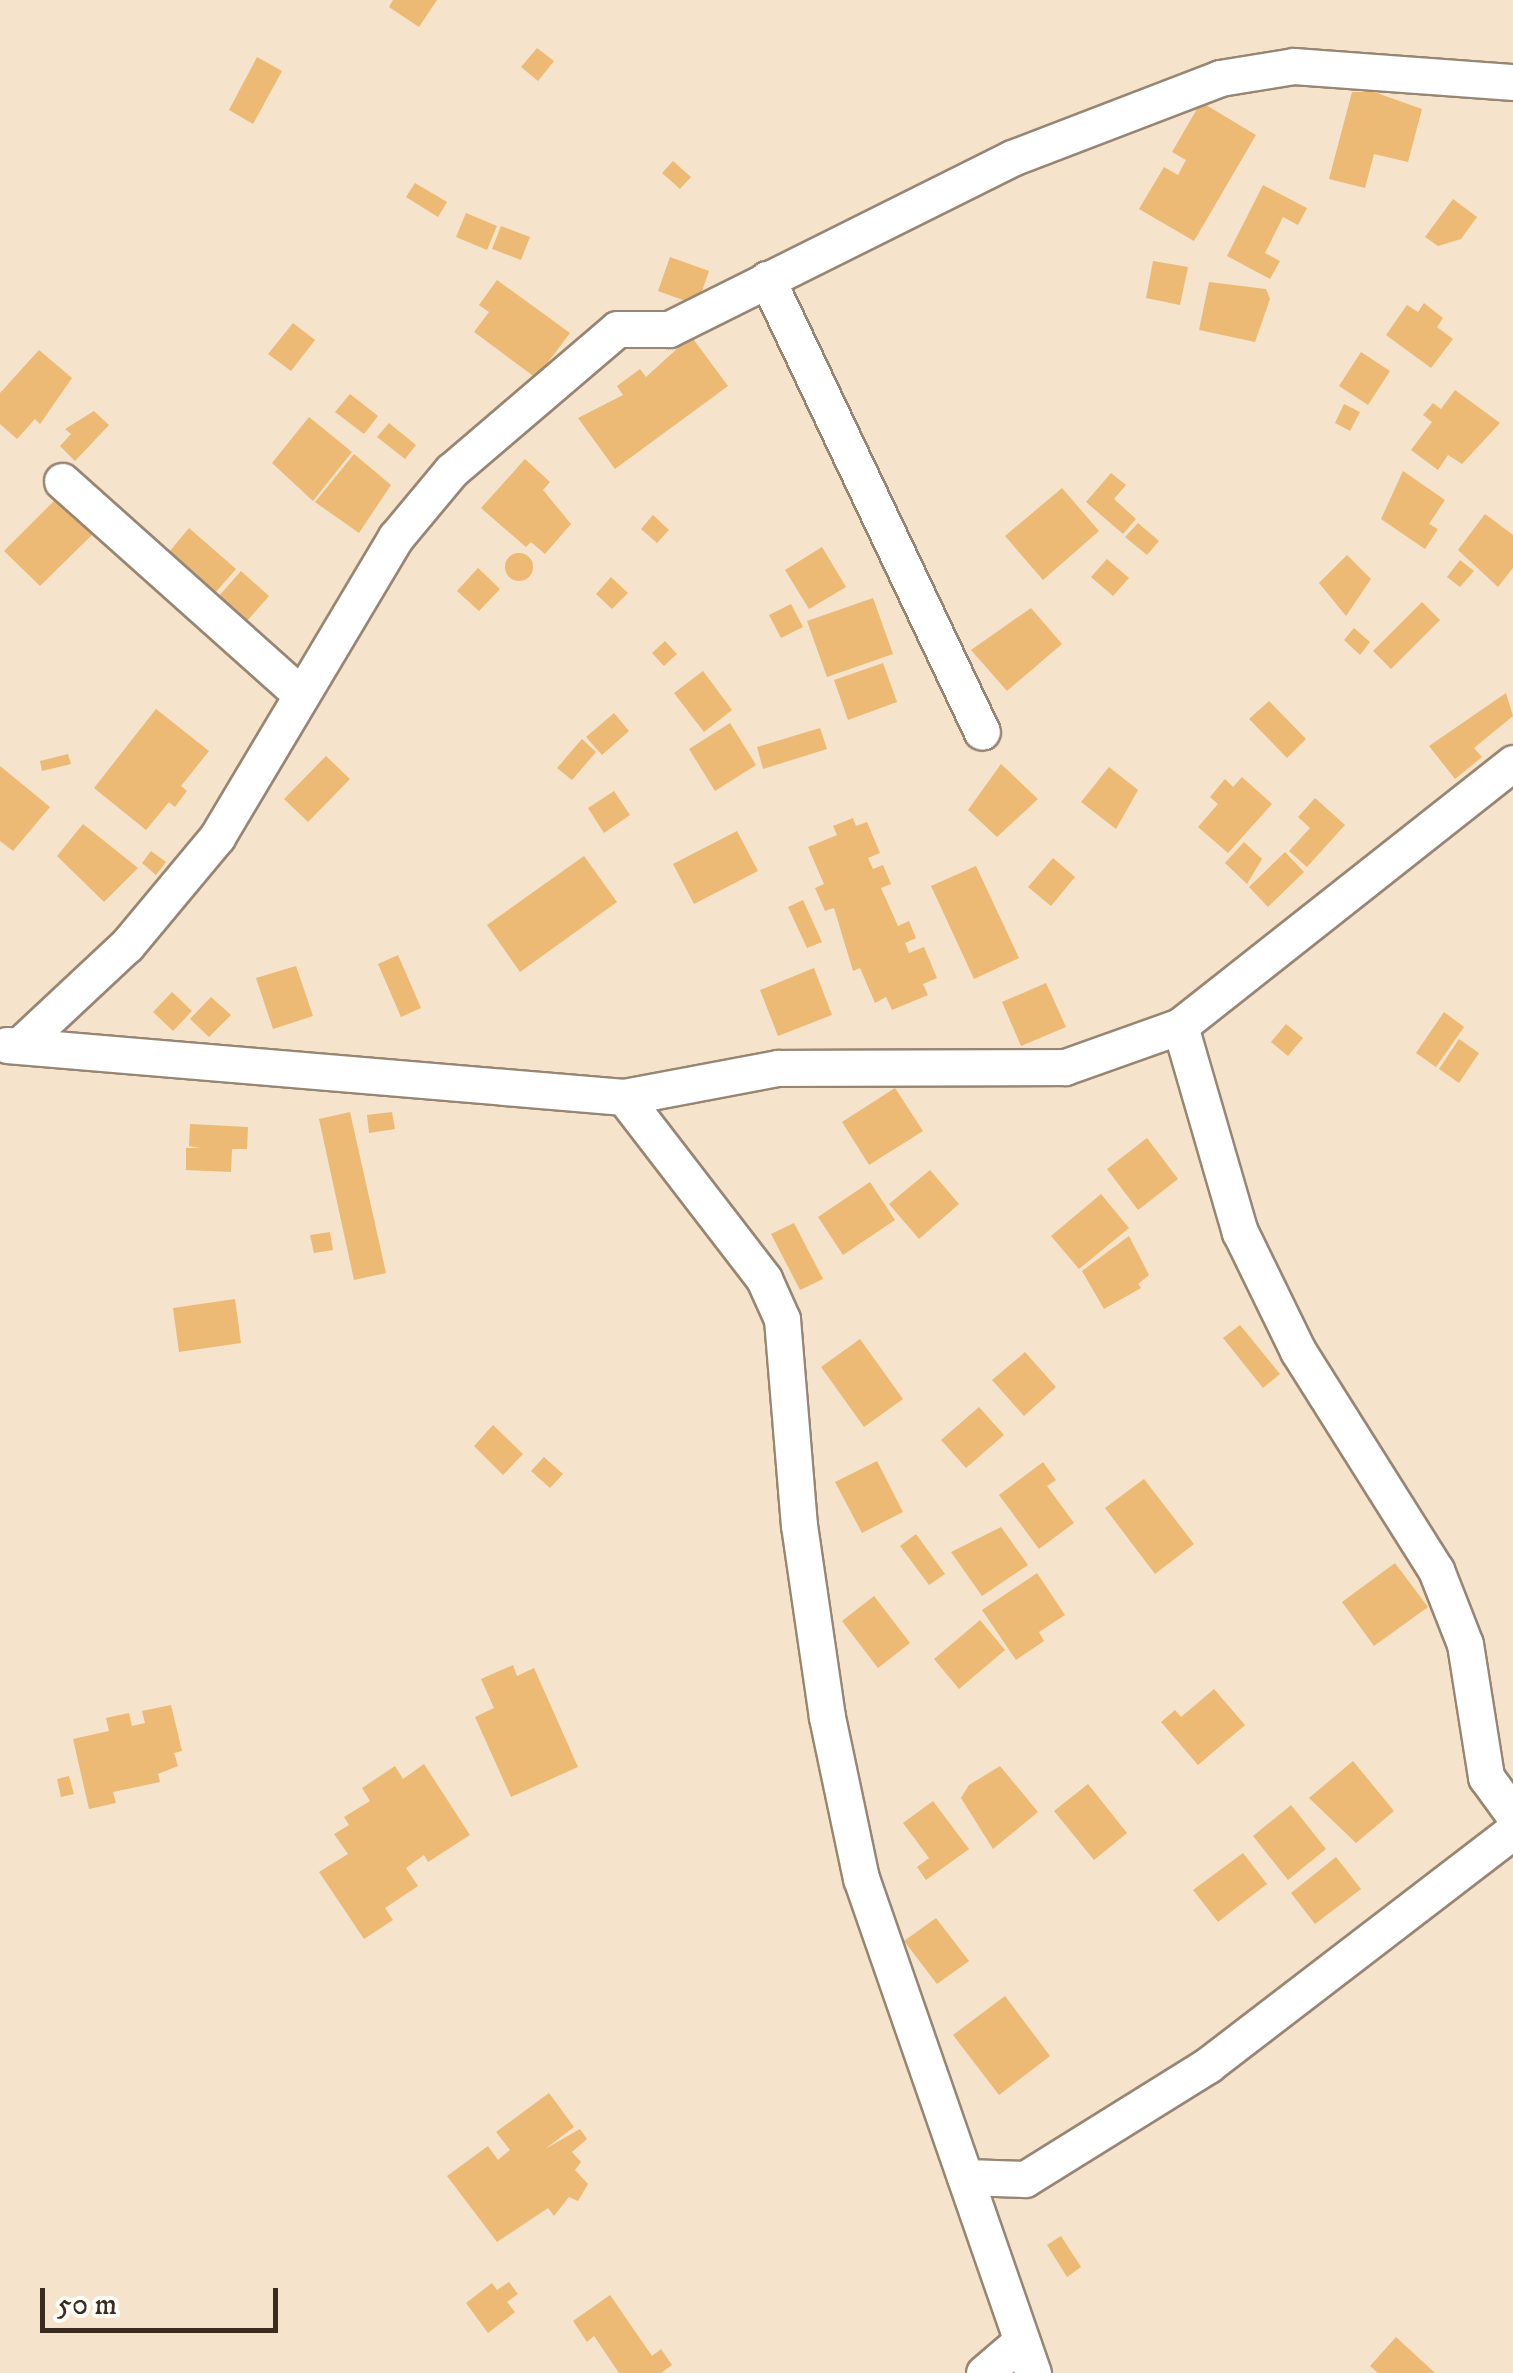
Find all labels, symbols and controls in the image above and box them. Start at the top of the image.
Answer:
scale bar [45,2268,282,2330]
text: 50 m [57,2287,117,2324]

